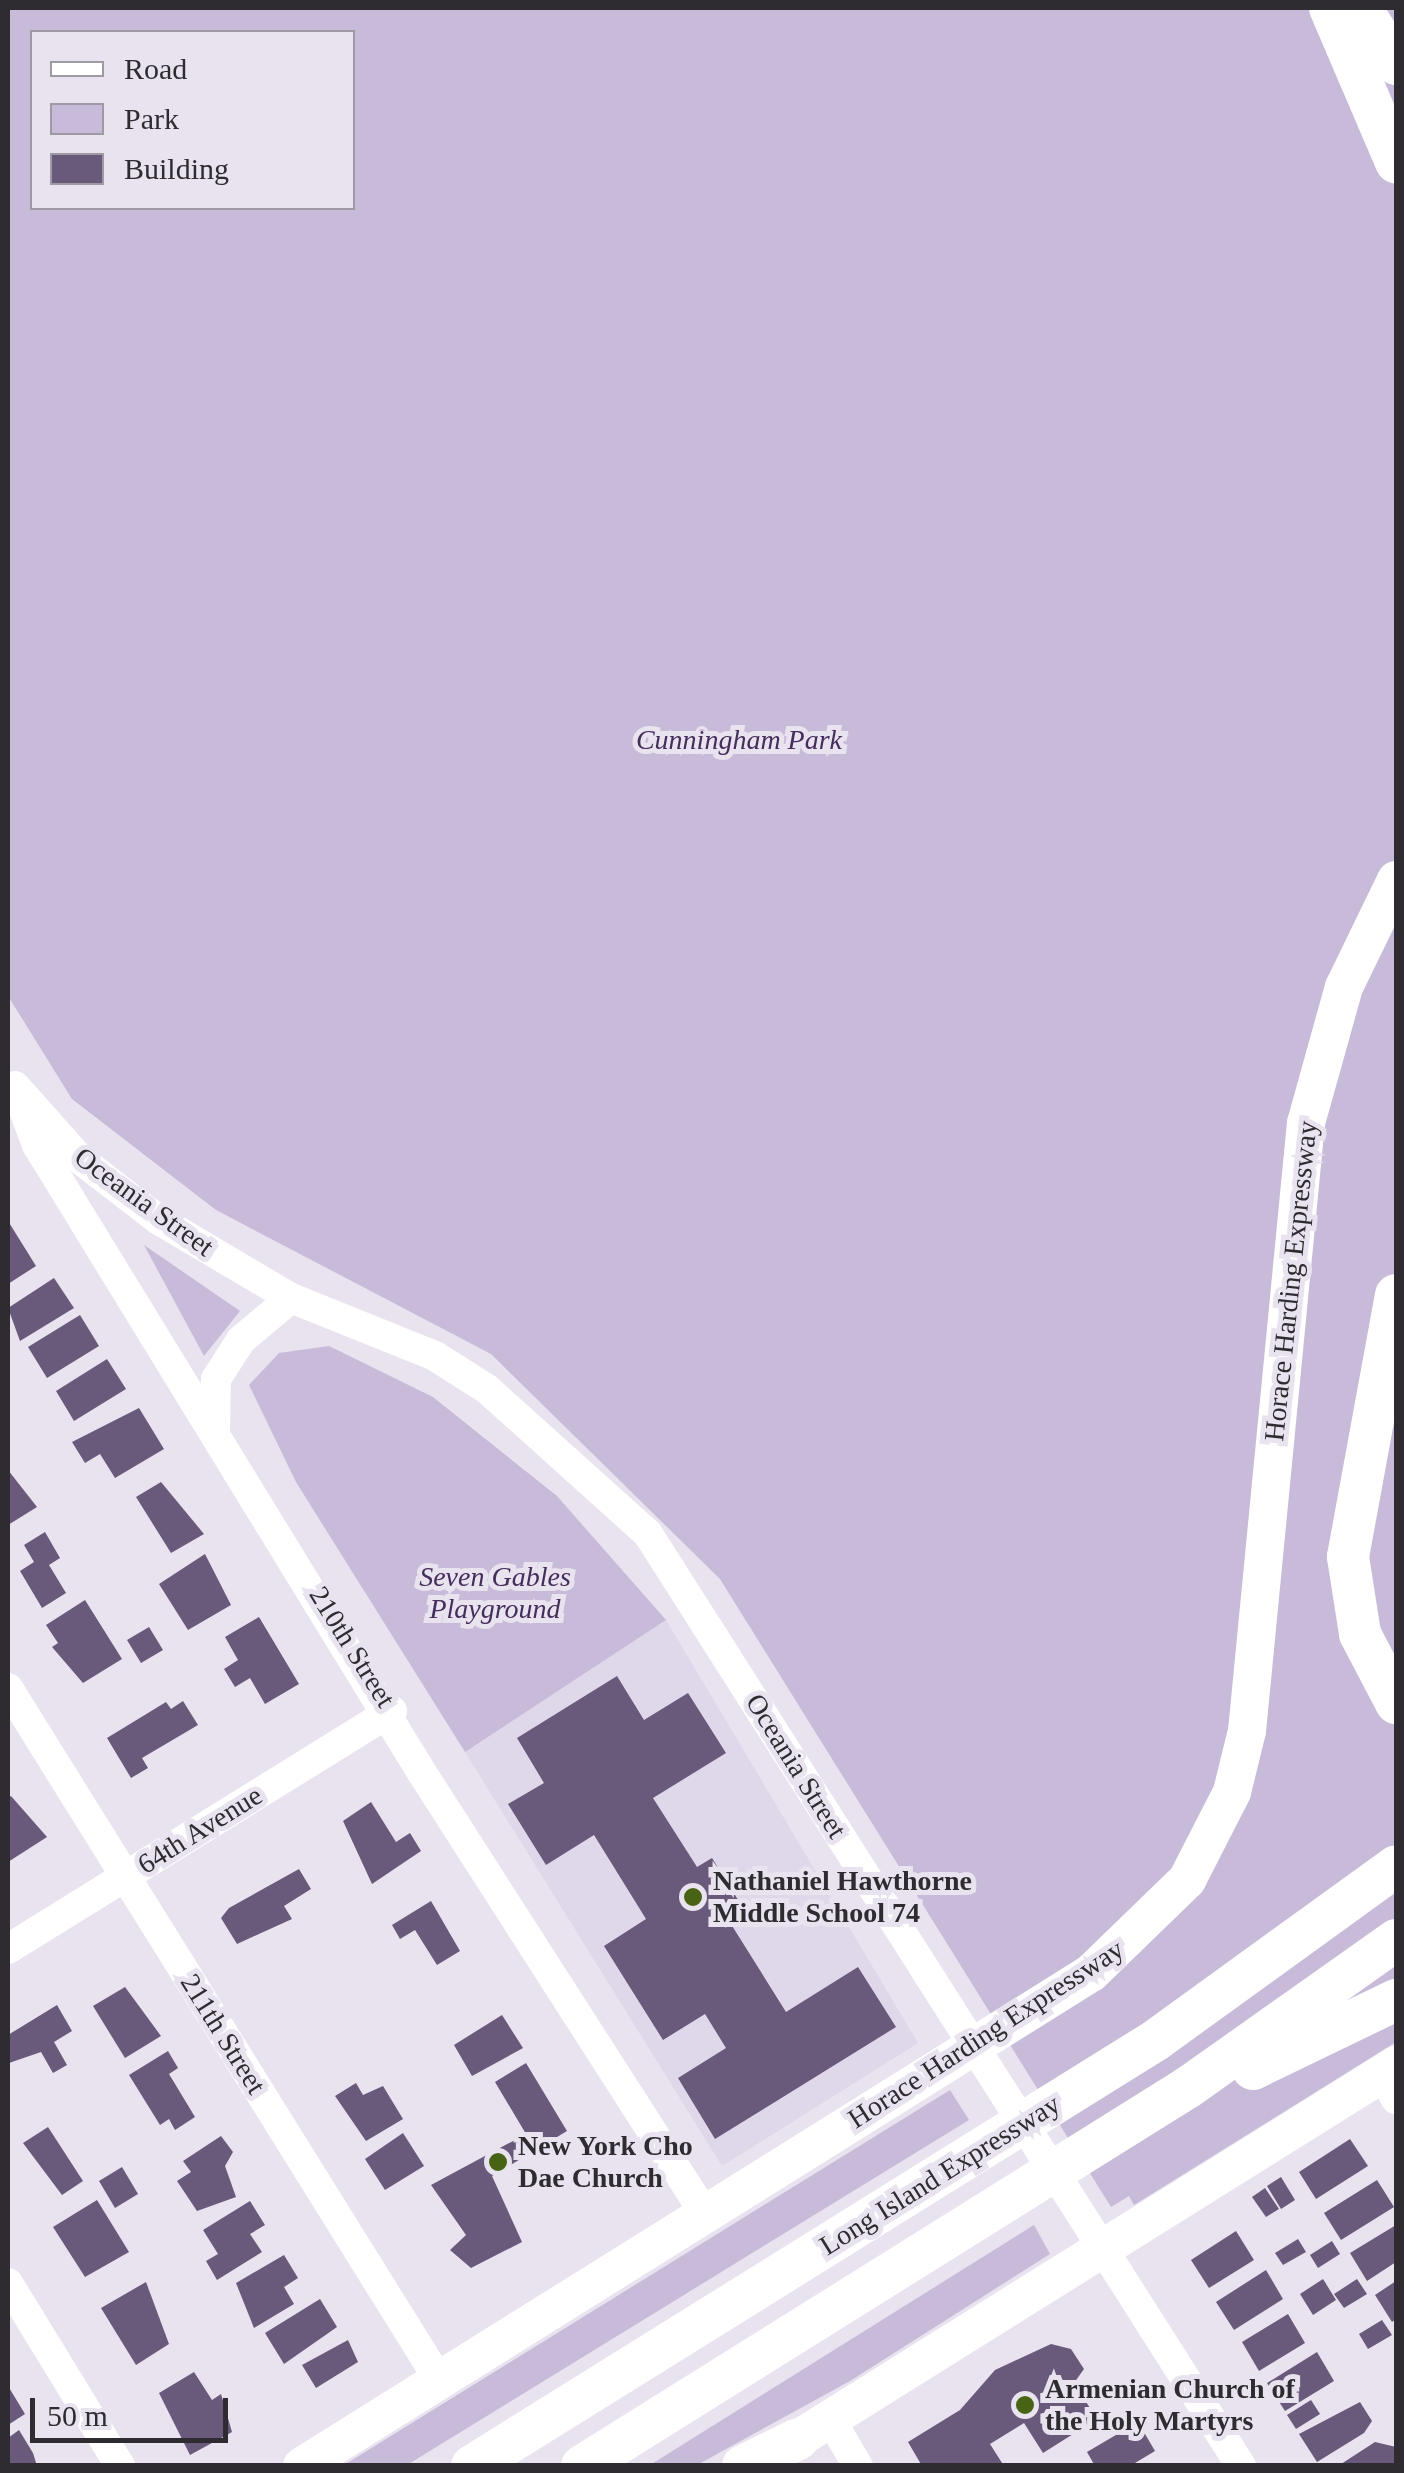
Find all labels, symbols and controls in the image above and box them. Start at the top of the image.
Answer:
legend [30,30,355,210]
text: Road [124,52,187,85]
text: Park [124,102,179,135]
text: Building [124,152,229,185]
park label: Cunningham Park [636,723,842,757]
street label: Horace Harding Expressway [1257,1119,1325,1443]
street label: Oceania Street [68,1140,220,1264]
park label: Seven Gables Playground [419,1560,571,1626]
street label: 210th Street [302,1580,402,1714]
street label: Oceania Street [738,1688,854,1844]
street label: 64th Avenue [131,1778,269,1882]
place label: Nathaniel Hawthorne Middle School 74 [713,1864,972,1930]
marker: Nathaniel Hawthorne Middle School 74 [682,1886,704,1908]
street label: Horace Harding Expressway [842,1932,1130,2136]
street label: 211th Street [173,1968,273,2100]
street label: Long Island Expressway [814,2087,1066,2263]
place label: New York Cho Dae Church [518,2129,694,2195]
marker: New York Cho Dae Church [487,2151,509,2173]
place label: Armenian Church of the Holy Martyrs [1045,2372,1295,2438]
scale bar [35,2378,232,2440]
marker: Armenian Church of the Holy Martyrs [1014,2394,1036,2416]
text: 50 m [47,2399,108,2432]

